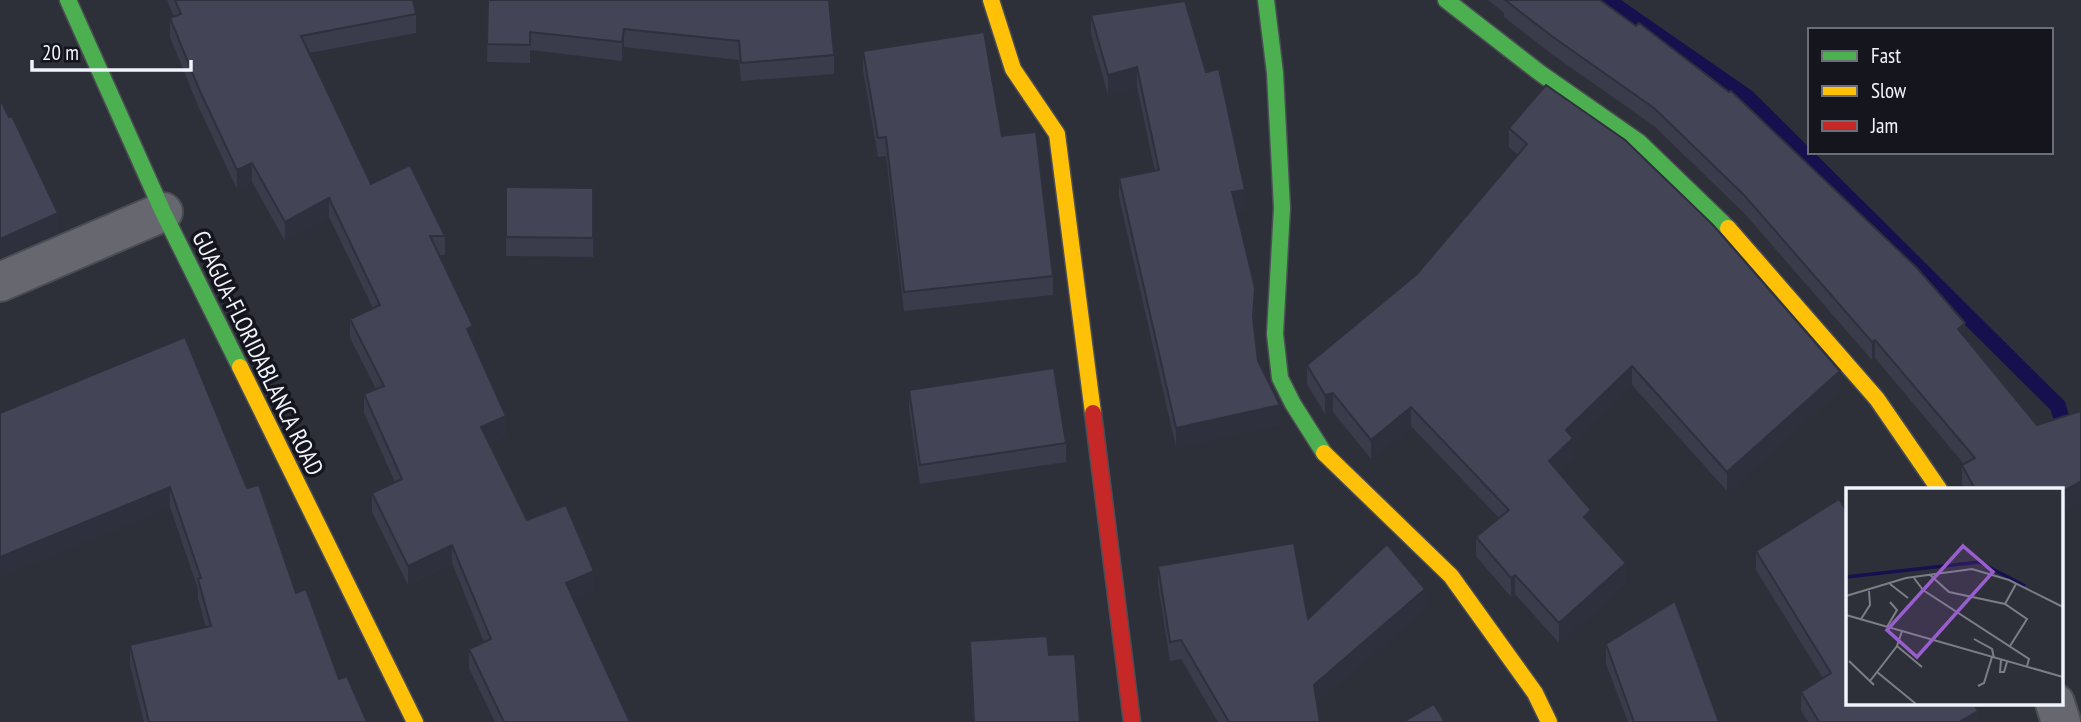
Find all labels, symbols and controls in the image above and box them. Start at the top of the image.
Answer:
scale bar [32,28,191,72]
legend [1808,28,2053,154]
text: 20 m [42,39,79,66]
text: Fast [1871,42,1901,69]
text: Slow [1871,77,1907,104]
text: Jam [1870,112,1898,139]
street label: GUAGUA-FLORIDABLANCA ROAD [185,226,331,480]
inset map [1846,488,2064,704]

